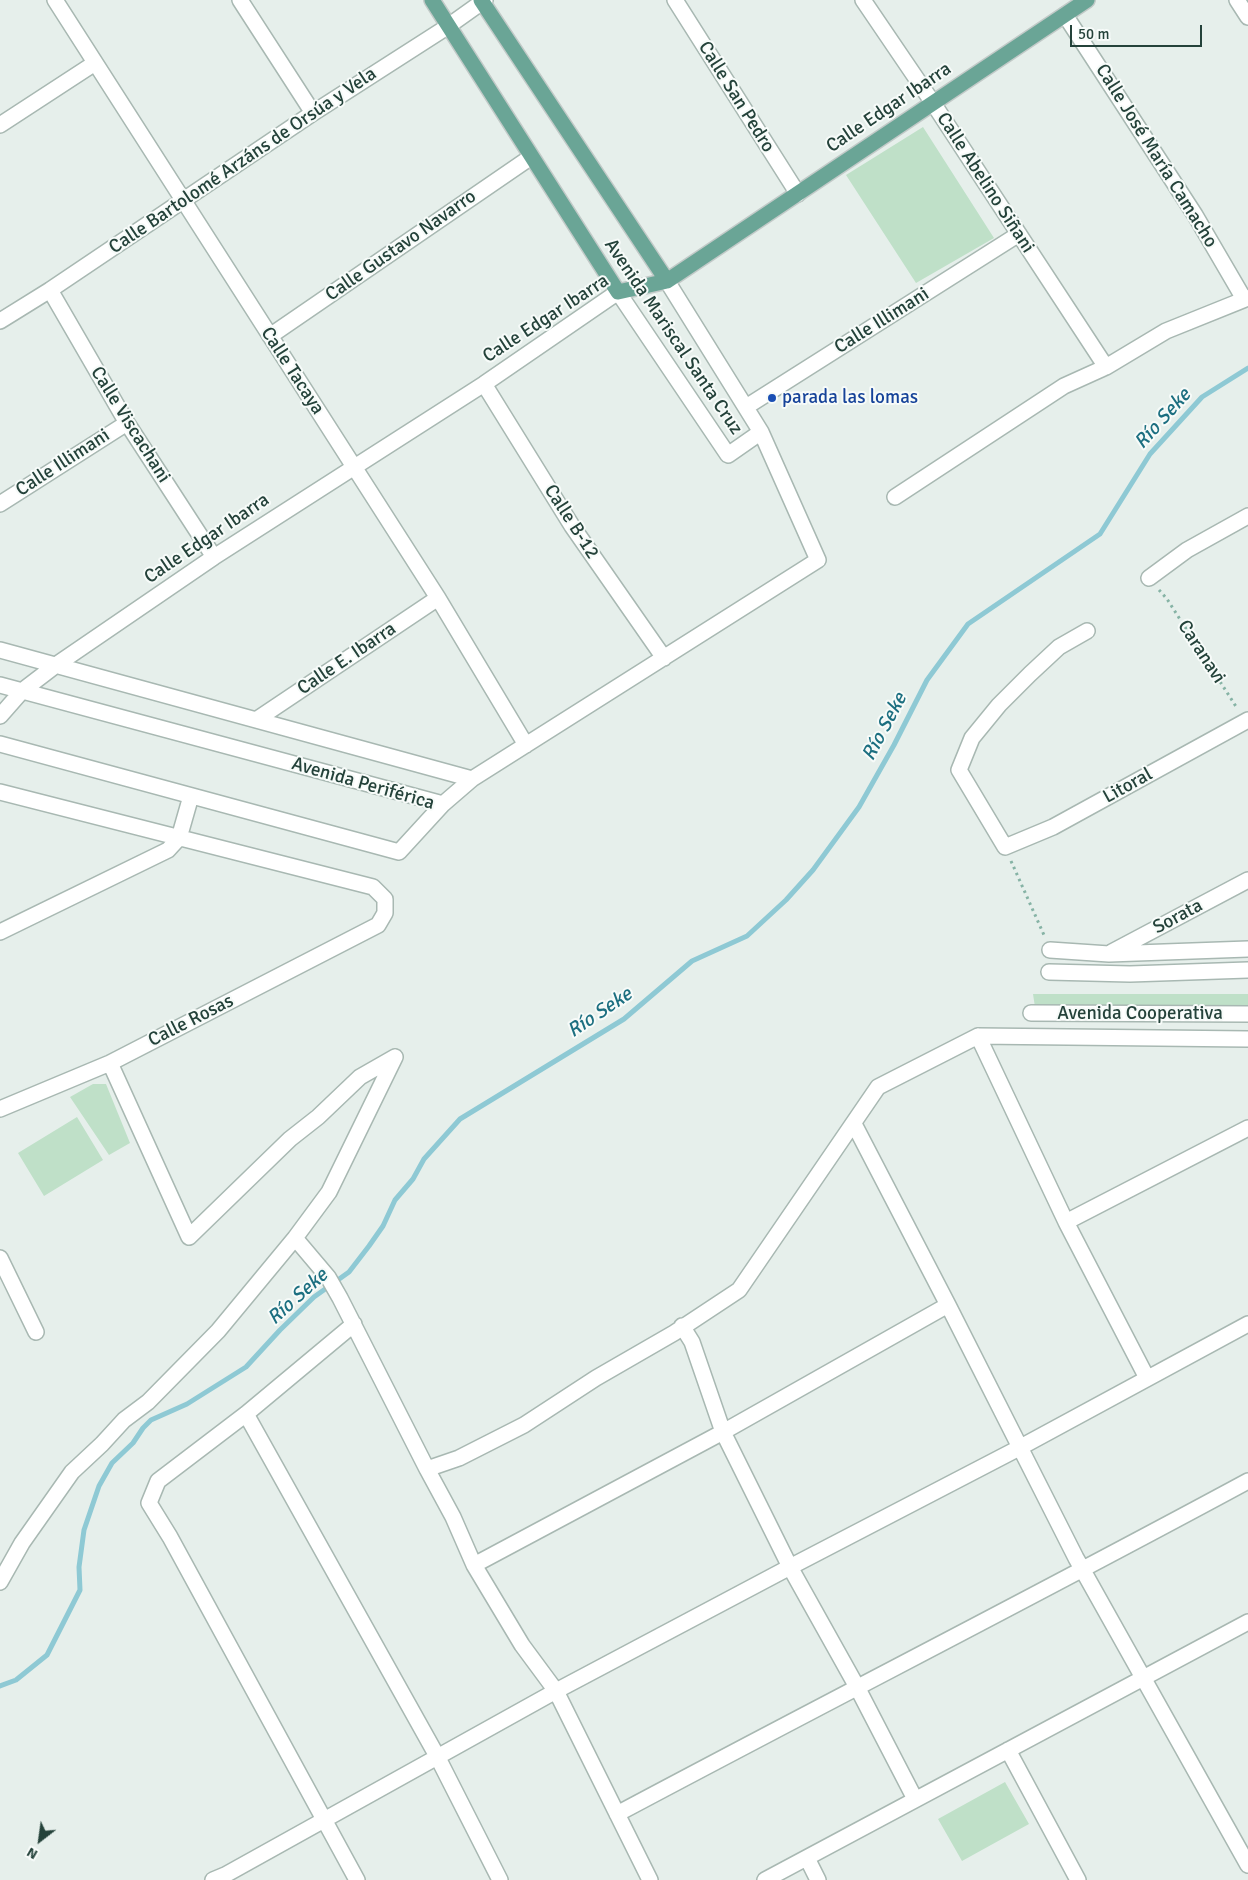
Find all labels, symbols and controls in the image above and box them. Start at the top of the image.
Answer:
scale bar [1073,15,1206,47]
text: 50 m [1078,25,1109,43]
street label: Calle San Pedro [693,37,779,157]
street label: Calle Edgar Ibarra [822,58,956,158]
street label: Calle José María Camacho [1090,60,1222,252]
street label: Calle Bartolomé Arzáns de Orsúa y Vela [105,63,381,259]
street label: Calle Abelino Siñani [931,109,1039,257]
street label: Calle Gustavo Navarro [321,185,481,307]
street label: Avenida Mariscal Santa Cruz [599,235,747,439]
street label: Calle Edgar Ibarra [479,270,613,368]
street label: Calle Illimani [830,283,934,359]
street label: Calle Tacaya [255,323,329,419]
street label: Calle Viscachani [85,363,175,487]
water label: Río Seke [1130,384,1196,454]
place label: parada las lomas [782,387,918,409]
marker: parada las lomas [766,392,778,404]
street label: Calle Illimani [12,424,114,502]
street label: Calle B-12 [539,481,603,563]
street label: Calle Edgar Ibarra [140,489,274,589]
street label: Caranavi [1172,616,1230,688]
street label: Calle E. Ibarra [293,618,401,700]
water label: Río Seke [857,689,913,765]
street label: Avenida Periférica [289,753,437,815]
street label: Litoral [1099,763,1157,809]
street label: Sorata [1149,894,1207,940]
water label: Río Seke [563,983,637,1043]
street label: Calle Rosas [145,990,237,1052]
street label: Avenida Cooperativa [1057,1003,1223,1025]
water label: Río Seke [263,1264,333,1330]
north arrow [15,1815,65,1865]
text: N [24,1844,41,1863]

